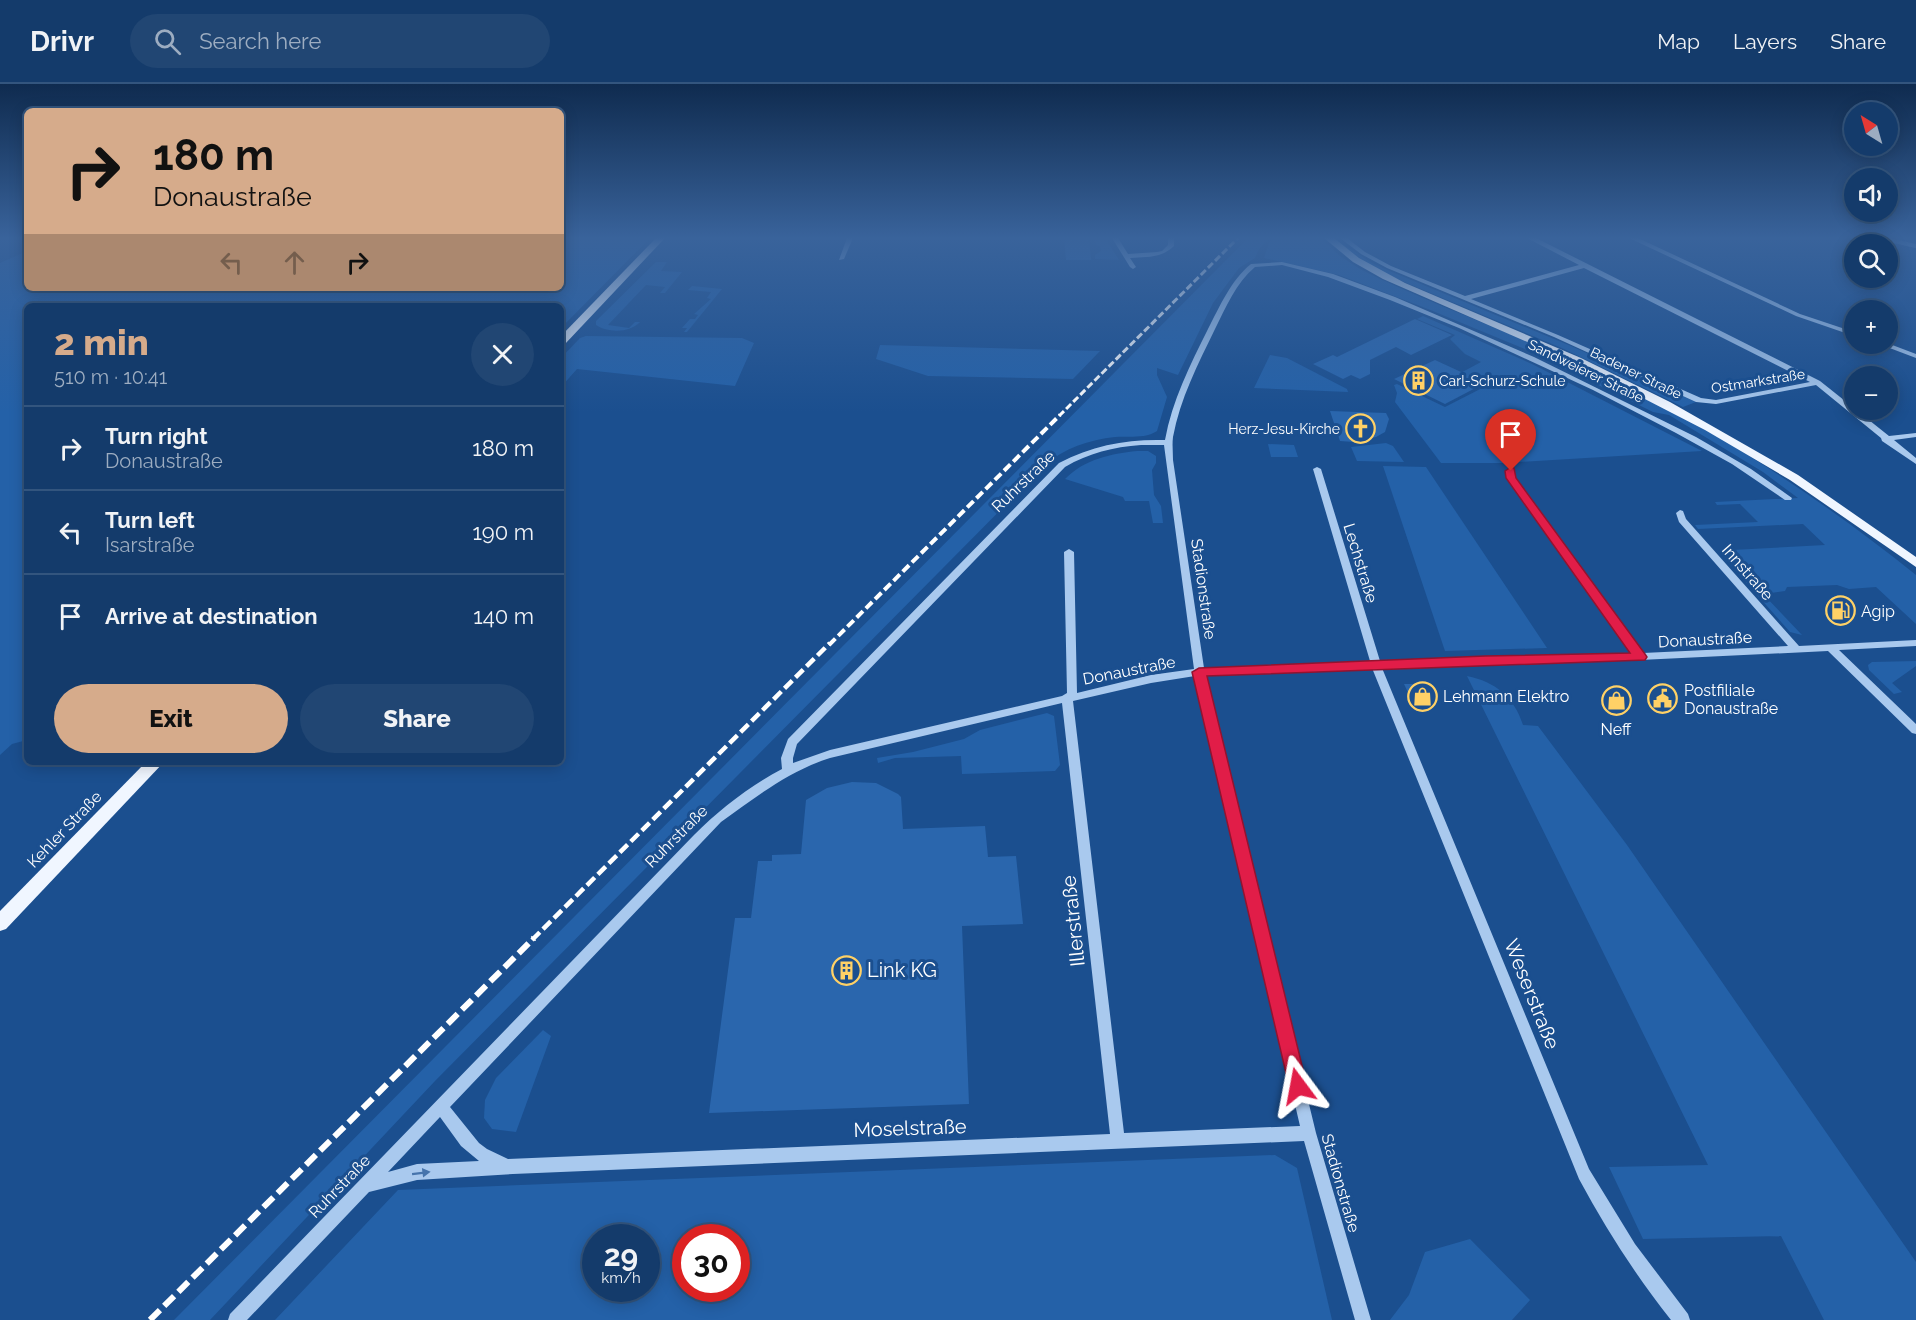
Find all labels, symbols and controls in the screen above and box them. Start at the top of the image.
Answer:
search box [130,14,550,68]
text: Drivr [30,25,94,58]
icon: search [151,25,184,58]
text: Search here [199,28,321,54]
text: Map [1657,29,1700,54]
text: Layers [1733,29,1797,54]
text: Share [1830,29,1886,54]
north arrow [1844,102,1898,156]
map controls [1844,102,1898,420]
text: 180 m [153,131,274,180]
icon: right [54,132,132,210]
button: sound [1844,168,1898,222]
text: Donaustraße [153,181,312,212]
button: search [1844,234,1898,288]
icon: left [215,246,248,279]
icon: ahead [278,246,311,279]
icon: right [341,246,374,279]
button: + [1844,300,1898,354]
text: 2 min [54,321,149,363]
button: close [471,323,534,386]
street label: Sandweierer Straße [1526,336,1646,406]
street label: Badener Straße [1588,344,1684,402]
text: 510 m · 10:41 [54,365,167,389]
building icon: Carl-Schurz-Schule [1402,365,1434,397]
street label: Ostmarkstraße [1710,366,1806,396]
button: − [1844,366,1898,420]
place label: Carl-Schurz-Schule [1439,373,1565,389]
pin [1485,409,1536,471]
church icon: Herz-Jesu-Kirche [1345,413,1377,445]
icon: arrive [1494,418,1527,451]
place label: Herz-Jesu-Kirche [1228,421,1340,437]
text: Turn right [105,423,208,449]
icon: right [54,432,87,465]
text: 180 m [472,435,534,461]
street label: Ruhrstraße [988,447,1059,516]
text: Donaustraße [105,449,223,473]
text: Turn left [105,507,195,533]
icon: left [54,516,87,549]
text: 190 m [472,519,534,545]
street label: Lechstraße [1339,521,1382,605]
text: Isarstraße [105,533,194,557]
street label: Stadionstraße [1187,537,1220,641]
street label: Innstraße [1718,540,1777,604]
fuel station icon: Agip [1824,595,1856,627]
icon: arrive [54,600,87,633]
place label: Agip [1861,602,1895,621]
text: Arrive at destination [105,603,318,629]
text: 140 m [473,603,534,629]
street label: Donaustraße [1658,628,1753,651]
street label: Donaustraße [1081,652,1177,689]
shop icon: Lehmann Elektro [1406,680,1438,712]
place label: Postfiliale Donaustraße [1684,681,1778,718]
public building icon: Postfiliale Donaustraße [1647,683,1679,715]
button: Exit [54,684,288,753]
button: Share [300,684,534,753]
shop icon: Neff [1600,685,1632,717]
place label: Lehmann Elektro [1443,687,1569,706]
place label: Neff [1601,720,1632,739]
street label: Kehler Straße [23,787,106,872]
street label: Ruhrstraße [641,801,711,871]
street label: Illerstraße [1056,874,1090,968]
street label: Weserstraße [1499,935,1565,1053]
building icon: Link KG [830,954,862,986]
place label: Link KG [867,958,937,982]
position arrow [1266,1054,1330,1118]
street label: Moselstraße [853,1114,967,1142]
street label: Stadionstraße [1317,1132,1364,1235]
street label: Ruhrstraße [305,1151,374,1222]
one-way arrow [411,1168,430,1177]
speed limit sign: 30 [672,1224,750,1302]
text: 29 [604,1238,638,1273]
text: km/h [601,1269,641,1287]

